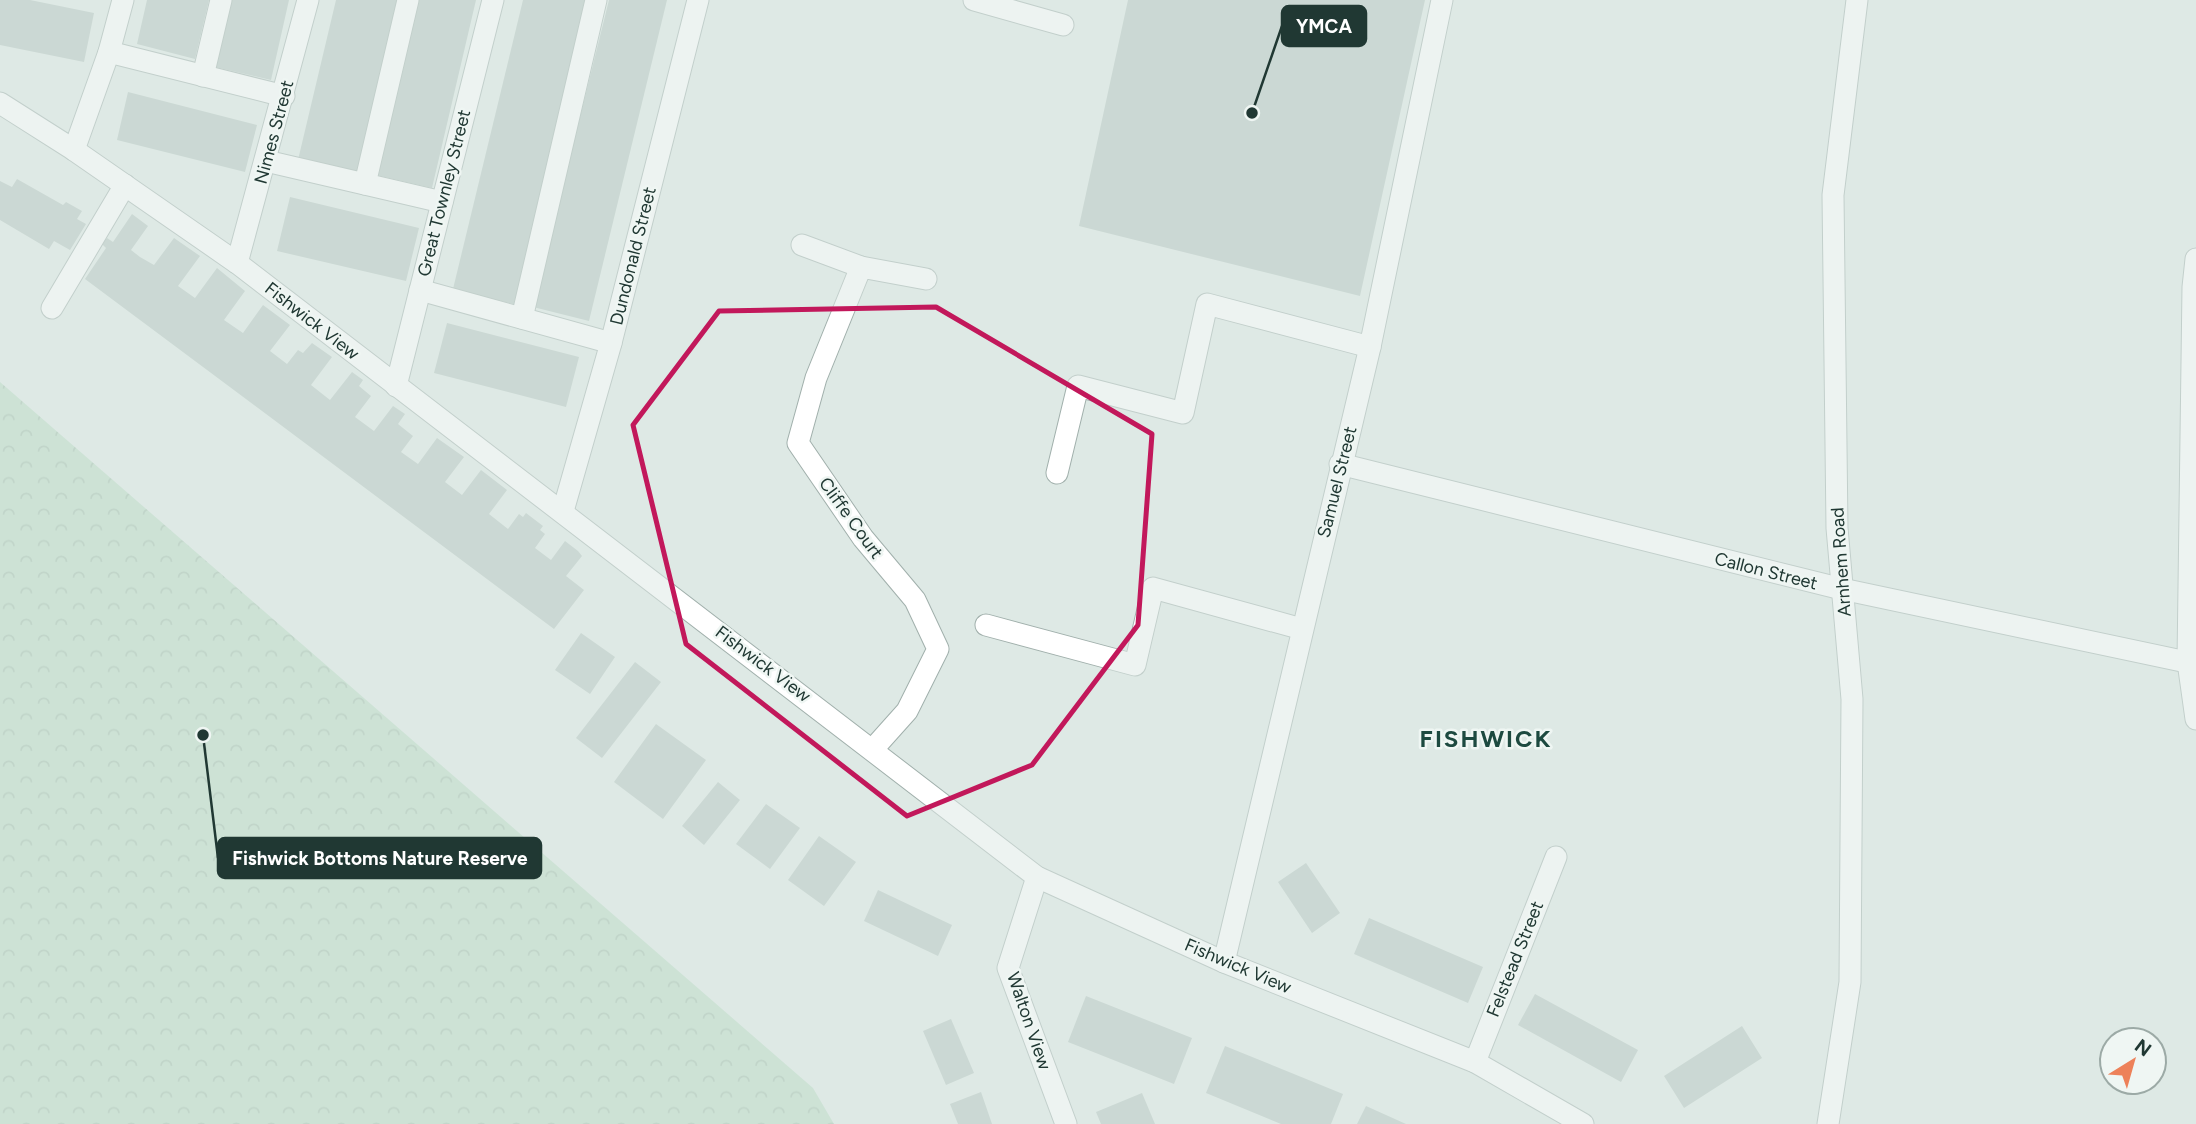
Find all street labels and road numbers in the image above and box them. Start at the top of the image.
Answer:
street label: Nimes Street [250,78,298,186]
street label: Great Townley Street [413,107,475,279]
street label: Dundonald Street [605,184,661,328]
street label: Fishwick View [260,277,364,365]
street label: Samuel Street [1313,424,1362,540]
street label: Cliffe Court [814,473,888,563]
street label: Arnhem Road [1826,507,1856,617]
street label: Callon Street [1712,548,1820,594]
street label: Fishwick View [711,621,815,707]
street label: Felstead Street [1482,898,1548,1020]
street label: Fishwick View [1181,934,1295,998]
street label: Walton View [1002,969,1056,1073]

